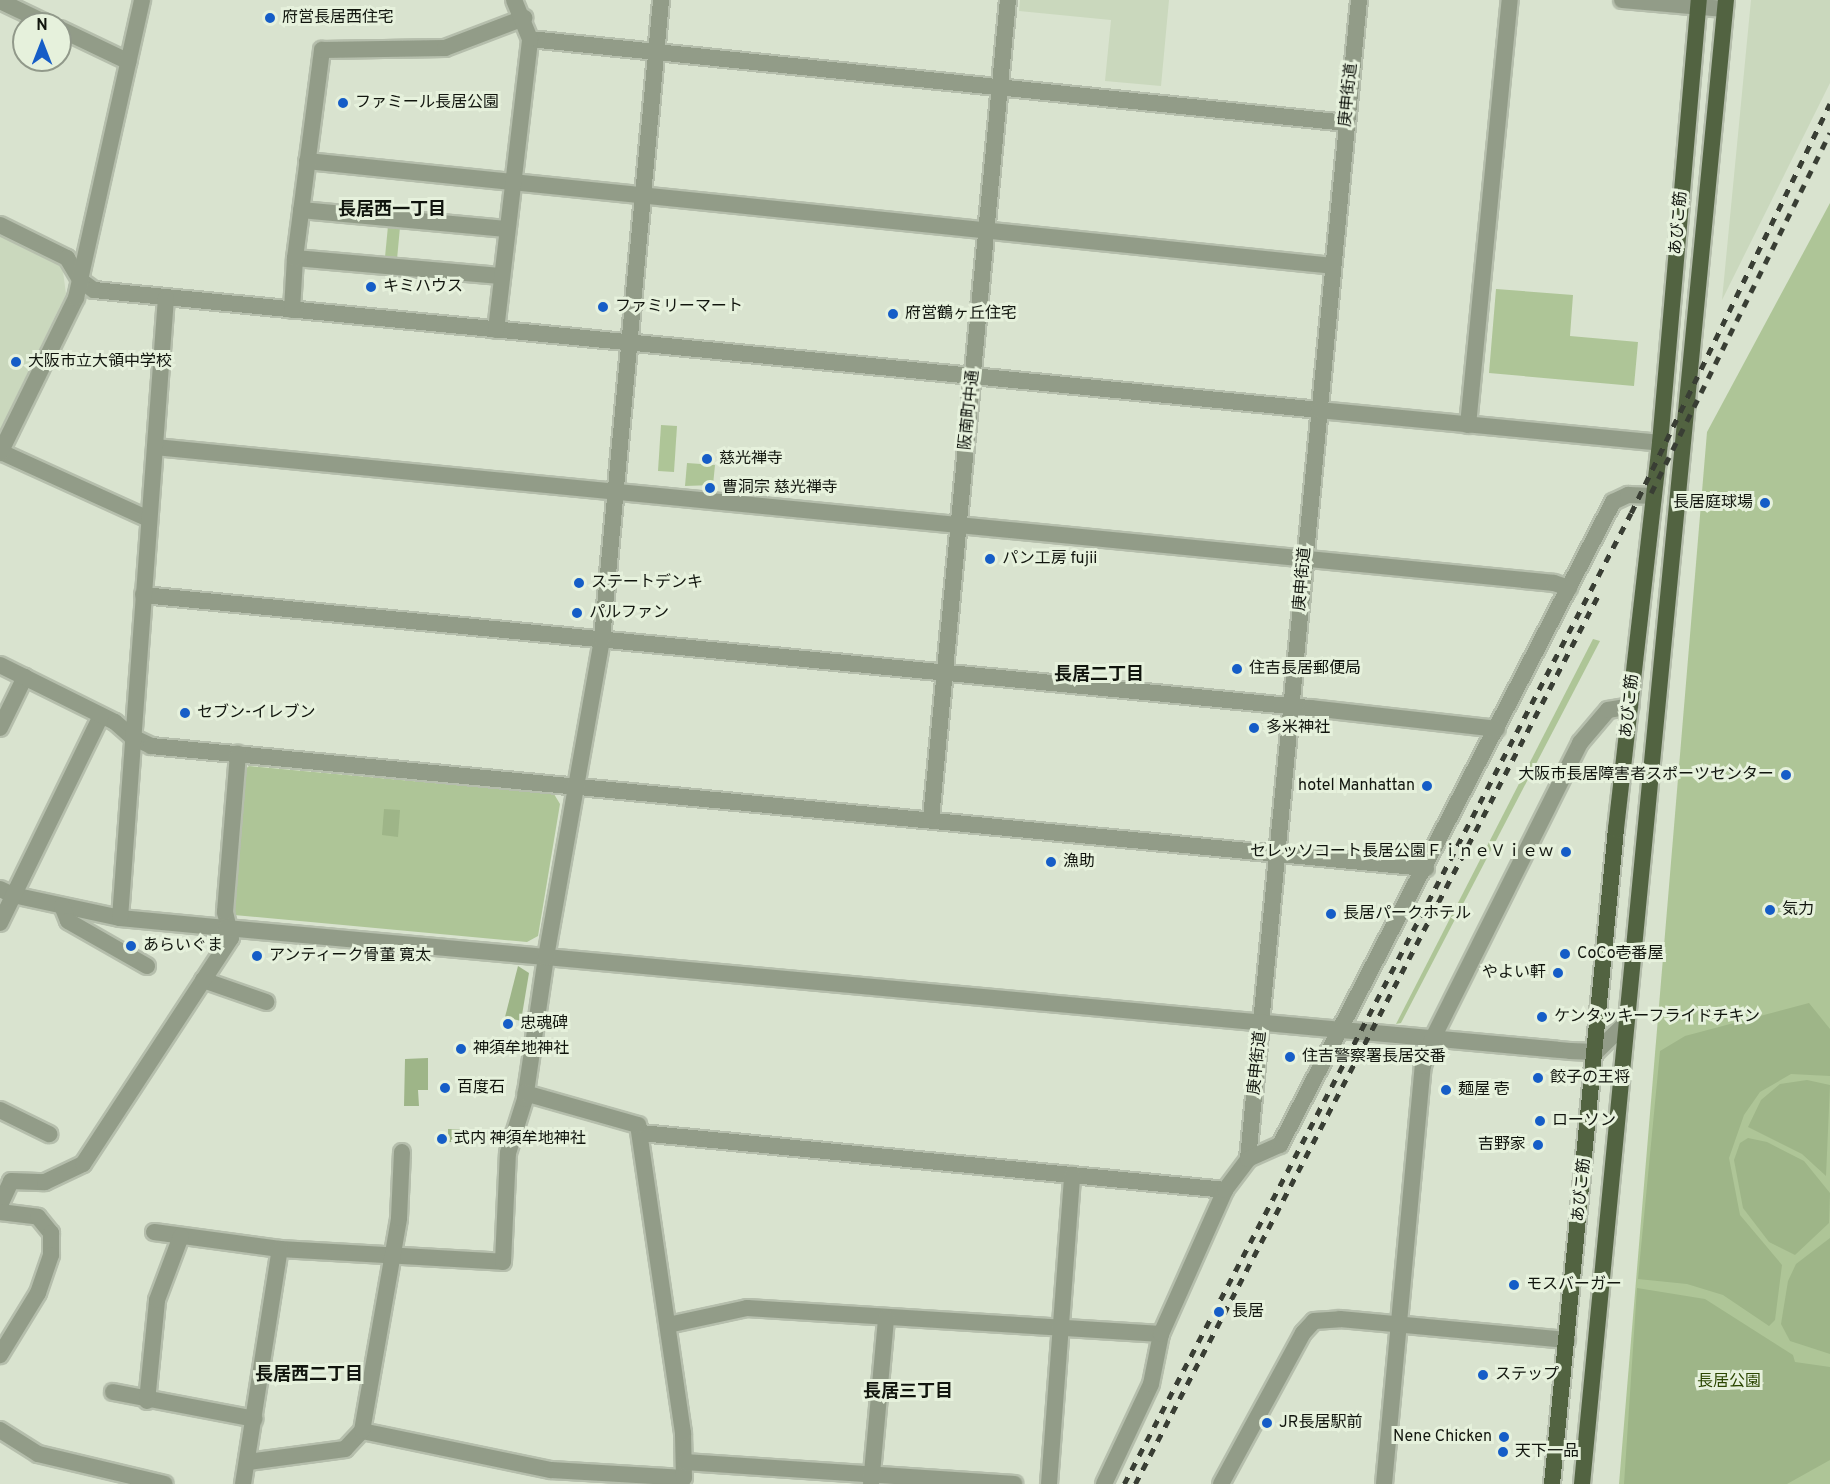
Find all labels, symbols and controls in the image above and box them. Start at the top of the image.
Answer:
place label: 府営長居西住宅 [282,8,394,28]
marker: 府営長居西住宅 [263,11,277,25]
north arrow [12,12,72,72]
text: N [36,16,48,36]
street label: 庚申街道 [1336,62,1362,128]
place label: ファミール長居公園 [355,93,499,113]
marker: ファミール長居公園 [336,96,350,110]
street label: あびこ筋 [1667,190,1691,256]
district label: 長居西一丁目 [338,200,446,222]
place label: キミハウス [383,277,463,297]
marker: キミハウス [364,280,378,294]
place label: ファミリーマート [615,297,743,317]
marker: ファミリーマート [596,300,610,314]
place label: 府営鶴ヶ丘住宅 [905,304,1017,324]
marker: 府営鶴ヶ丘住宅 [886,307,900,321]
place label: 大阪市立大領中学校 [28,352,172,372]
marker: 大阪市立大領中学校 [9,355,23,369]
street label: 阪南町中通 [956,369,984,451]
place label: 慈光禅寺 [719,449,783,469]
marker: 慈光禅寺 [700,452,714,466]
place label: 曹洞宗 慈光禅寺 [722,478,838,498]
marker: 曹洞宗 慈光禅寺 [703,481,717,495]
place label: 長居庭球場 [1673,493,1753,513]
marker: 長居庭球場 [1758,496,1772,510]
street label: 庚申街道 [1291,546,1315,612]
place label: パン工房 fujii [1002,549,1096,569]
marker: パン工房 fujii [983,552,997,566]
place label: ステートデンキ [591,573,703,593]
marker: ステートデンキ [572,576,586,590]
place label: パルファン [589,603,669,623]
marker: パルファン [570,606,584,620]
place label: 住吉長居郵便局 [1249,659,1361,679]
marker: 住吉長居郵便局 [1230,662,1244,676]
district label: 長居二丁目 [1054,665,1144,687]
street label: あびこ筋 [1617,673,1643,739]
place label: セブン-イレブン [197,703,315,723]
marker: セブン-イレブン [178,706,192,720]
place label: 多米神社 [1266,718,1330,738]
marker: 多米神社 [1247,721,1261,735]
place label: 大阪市長居障害者スポーツセンター [1518,765,1774,785]
marker: 大阪市長居障害者スポーツセンター [1779,768,1793,782]
place label: hotel Manhattan [1298,776,1415,796]
marker: hotel Manhattan [1420,779,1434,793]
place label: セレッソコート長居公園ＦｉｎｅＶｉｅｗ [1250,842,1554,862]
marker: セレッソコート長居公園ＦｉｎｅＶｉｅｗ [1559,845,1573,859]
place label: 漁助 [1063,852,1095,872]
marker: 漁助 [1044,855,1058,869]
place label: 気力 [1782,900,1814,920]
marker: 気力 [1763,903,1777,917]
place label: 長居パークホテル [1343,904,1471,924]
marker: 長居パークホテル [1324,907,1338,921]
place label: あらいぐま [143,936,223,956]
marker: あらいぐま [124,939,138,953]
place label: CoCo壱番屋 [1577,944,1664,964]
place label: アンティーク骨董 寛太 [269,946,433,966]
marker: CoCo壱番屋 [1558,947,1572,961]
marker: アンティーク骨董 寛太 [250,949,264,963]
place label: やよい軒 [1482,963,1546,983]
marker: やよい軒 [1551,966,1565,980]
place label: ケンタッキーフライドチキン [1554,1007,1762,1027]
marker: ケンタッキーフライドチキン [1535,1010,1549,1024]
place label: 忠魂碑 [520,1014,568,1034]
marker: 忠魂碑 [501,1017,515,1031]
street label: 庚申街道 [1245,1030,1271,1096]
place label: 神須牟地神社 [473,1039,569,1059]
marker: 神須牟地神社 [454,1042,468,1056]
place label: 住吉警察署長居交番 [1302,1047,1446,1067]
marker: 住吉警察署長居交番 [1283,1050,1297,1064]
place label: 餃子の王将 [1550,1068,1630,1088]
marker: 餃子の王将 [1531,1071,1545,1085]
place label: 百度石 [457,1078,505,1098]
place label: 麺屋 壱 [1458,1080,1510,1100]
marker: 百度石 [438,1081,452,1095]
marker: 麺屋 壱 [1439,1083,1453,1097]
place label: ローソン [1552,1111,1616,1131]
marker: ローソン [1533,1114,1547,1128]
place label: 式内 神須牟地神社 [454,1129,586,1149]
marker: 式内 神須牟地神社 [435,1132,449,1146]
place label: 吉野家 [1478,1135,1526,1155]
marker: 吉野家 [1531,1138,1545,1152]
street label: あびこ筋 [1569,1157,1595,1223]
place label: モスバーガー [1526,1275,1622,1295]
marker: モスバーガー [1507,1278,1521,1292]
place label: 長居 [1232,1302,1264,1322]
marker: 長居 [1210,1303,1228,1321]
district label: 長居西二丁目 [255,1365,363,1387]
place label: ステップ [1495,1365,1559,1385]
marker: ステップ [1476,1368,1490,1382]
park label: 長居公園 [1697,1372,1761,1392]
district label: 長居三丁目 [863,1382,953,1404]
place label: JR長居駅前 [1279,1413,1362,1433]
marker: JR長居駅前 [1260,1416,1274,1430]
place label: Nene Chicken [1393,1427,1492,1447]
marker: Nene Chicken [1497,1430,1511,1444]
place label: 天下一品 [1515,1442,1579,1462]
marker: 天下一品 [1496,1445,1510,1459]

